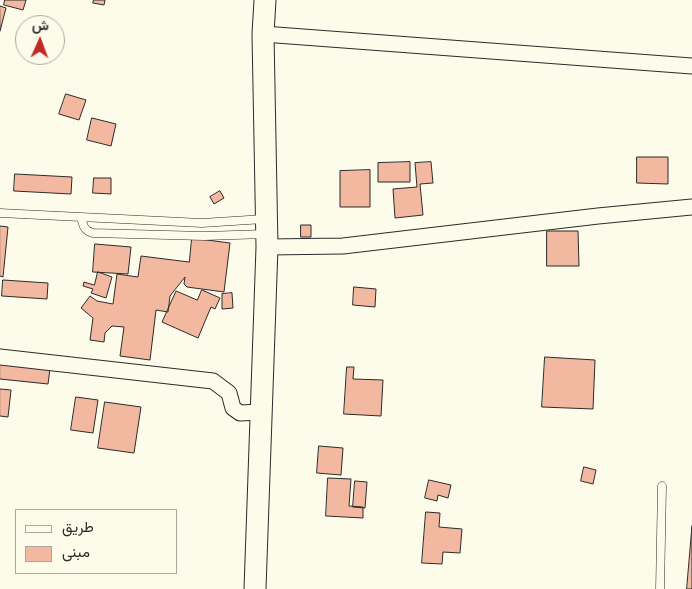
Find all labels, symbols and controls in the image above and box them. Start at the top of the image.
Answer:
north arrow [15,15,65,65]
text: ش [32,17,49,34]
legend [15,509,178,574]
text: طريق [62,518,94,536]
text: مبنى [62,543,90,561]

